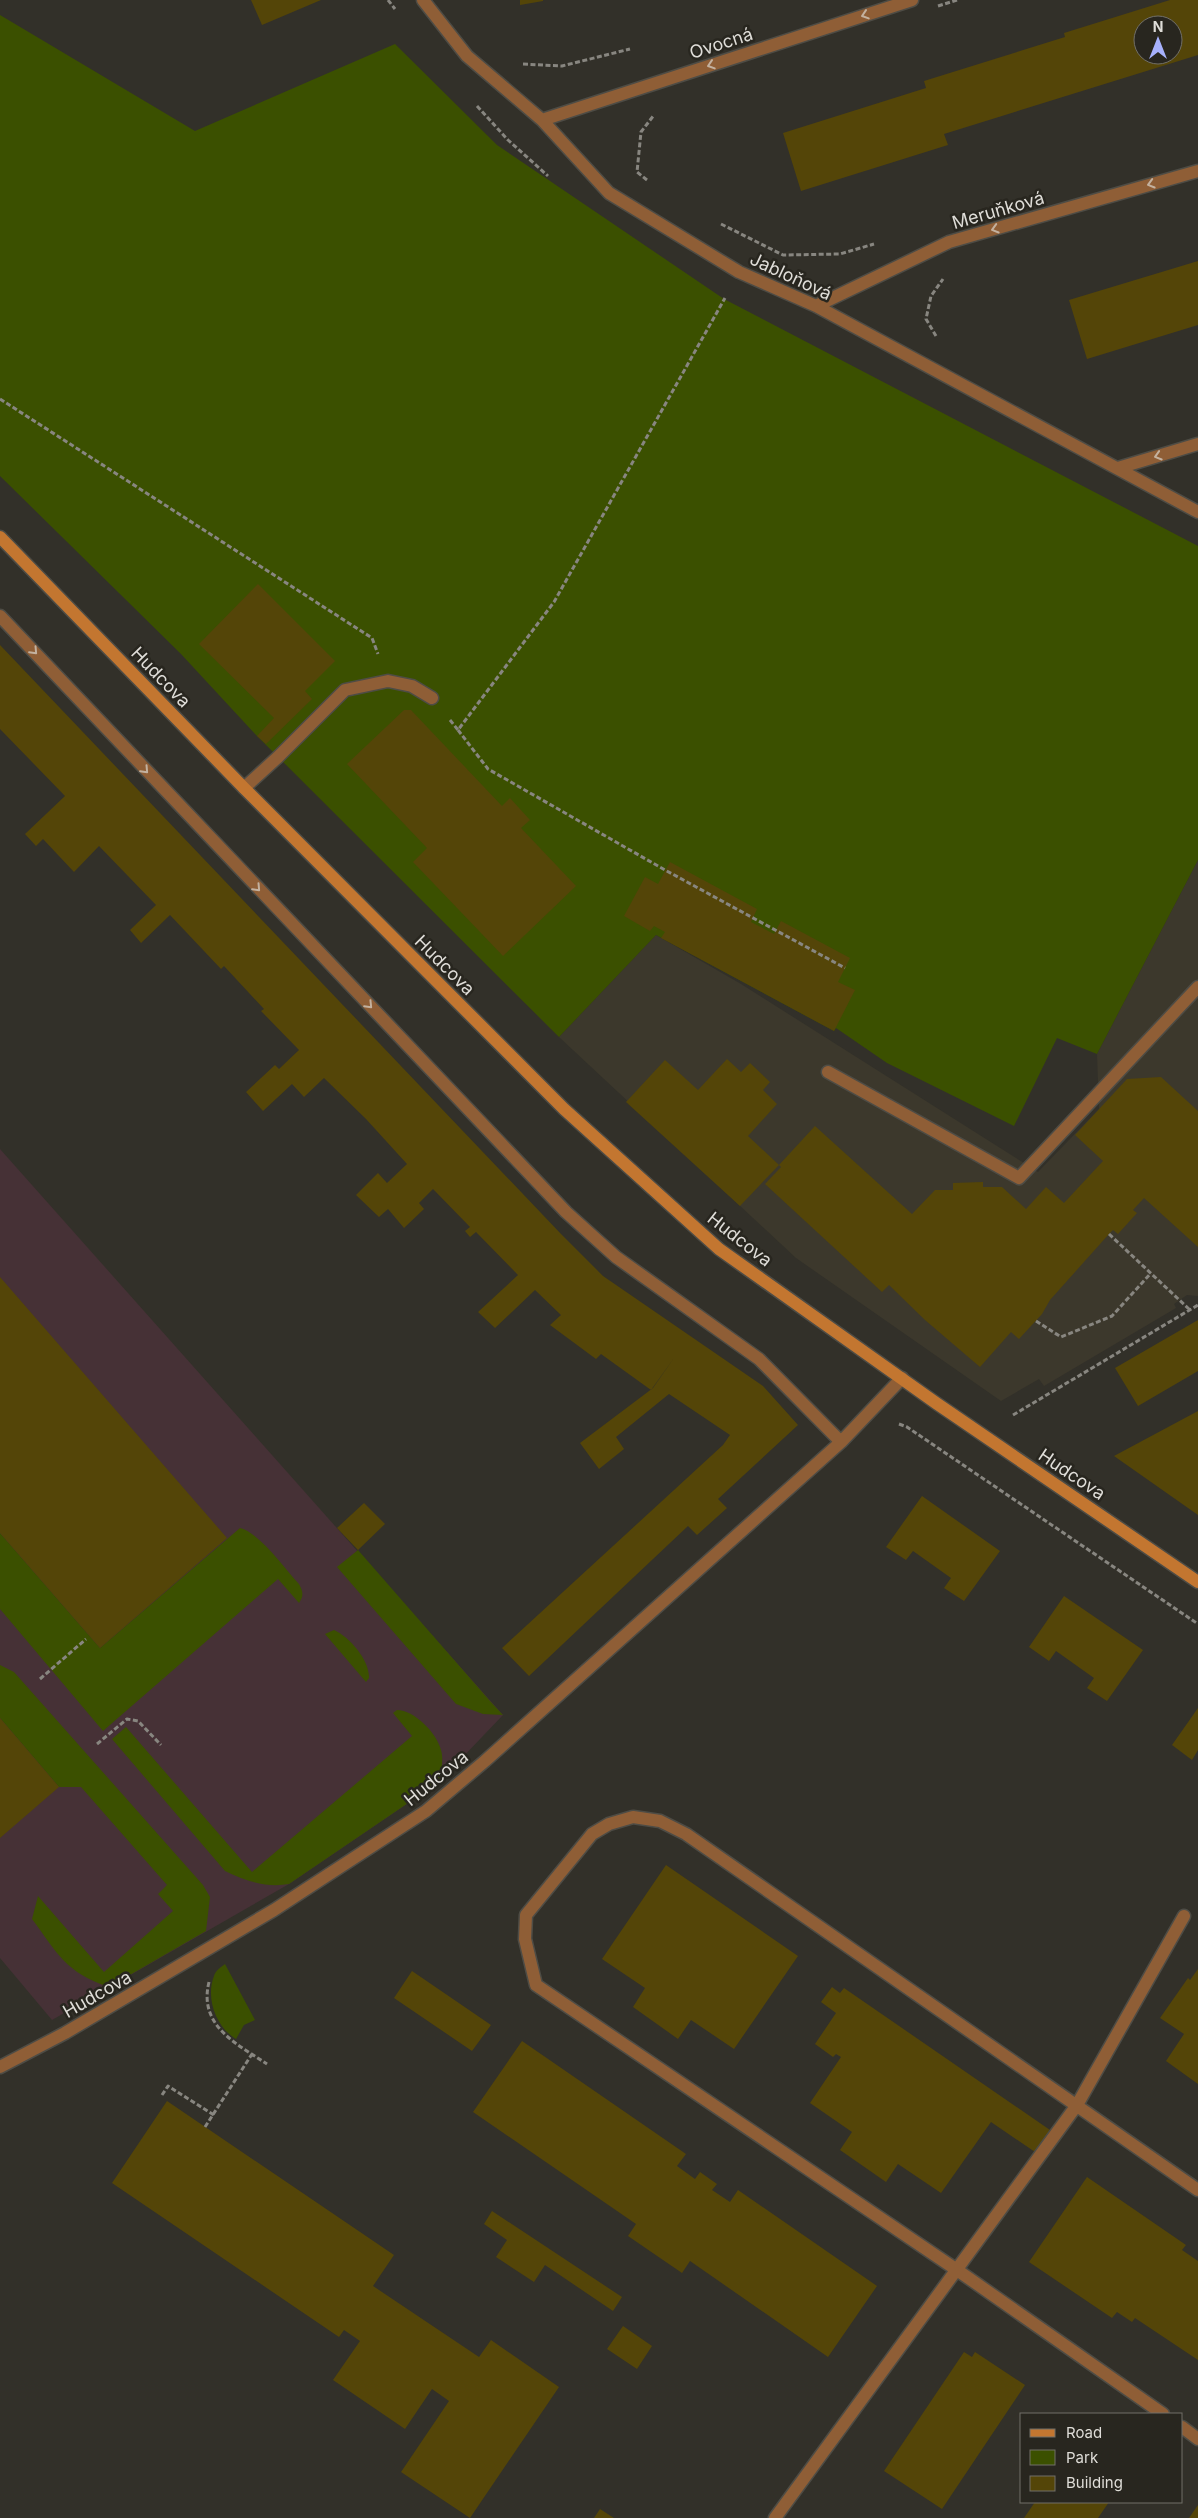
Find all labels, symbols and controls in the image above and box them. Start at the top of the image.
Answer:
one-way arrow [862,9,870,19]
north arrow [1133,15,1183,65]
text: N [1153,18,1163,35]
street label: Ovocná [687,23,755,63]
one-way arrow [707,60,715,70]
one-way arrow [1148,179,1156,189]
street label: Meruňková [950,187,1046,233]
one-way arrow [991,223,999,233]
street label: Jabloňová [747,248,835,304]
one-way arrow [1154,450,1162,460]
street label: Hudcova [127,642,195,712]
one-way arrow [28,646,37,655]
one-way arrow [139,764,148,773]
one-way arrow [251,882,260,891]
street label: Hudcova [411,931,479,999]
one-way arrow [363,1000,372,1009]
street label: Hudcova [704,1207,776,1271]
street label: Hudcova [1035,1444,1109,1504]
street label: Hudcova [400,1746,472,1810]
street label: Hudcova [59,1966,135,2022]
legend [1020,2413,1183,2503]
text: Road [1066,2423,1102,2442]
text: Park [1066,2448,1099,2467]
text: Building [1066,2473,1123,2492]

